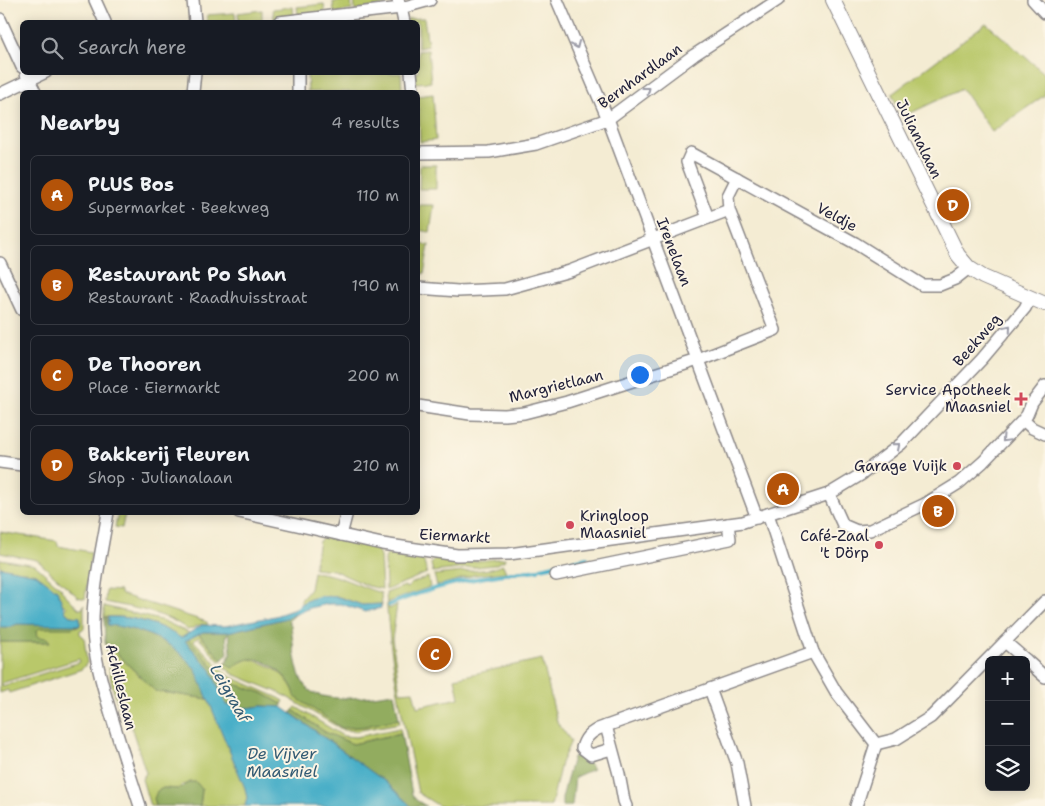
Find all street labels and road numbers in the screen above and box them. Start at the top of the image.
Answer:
street label: Bernhardlaan [594,39,686,113]
street label: Julianalaan [891,96,947,182]
street label: Veldje [813,198,861,236]
street label: Irenelaan [652,215,696,289]
street label: Beekweg [948,309,1006,371]
street label: Margrietlaan [507,365,605,407]
street label: Eiermarkt [419,524,491,548]
street label: Achilleslaan [101,642,141,732]

